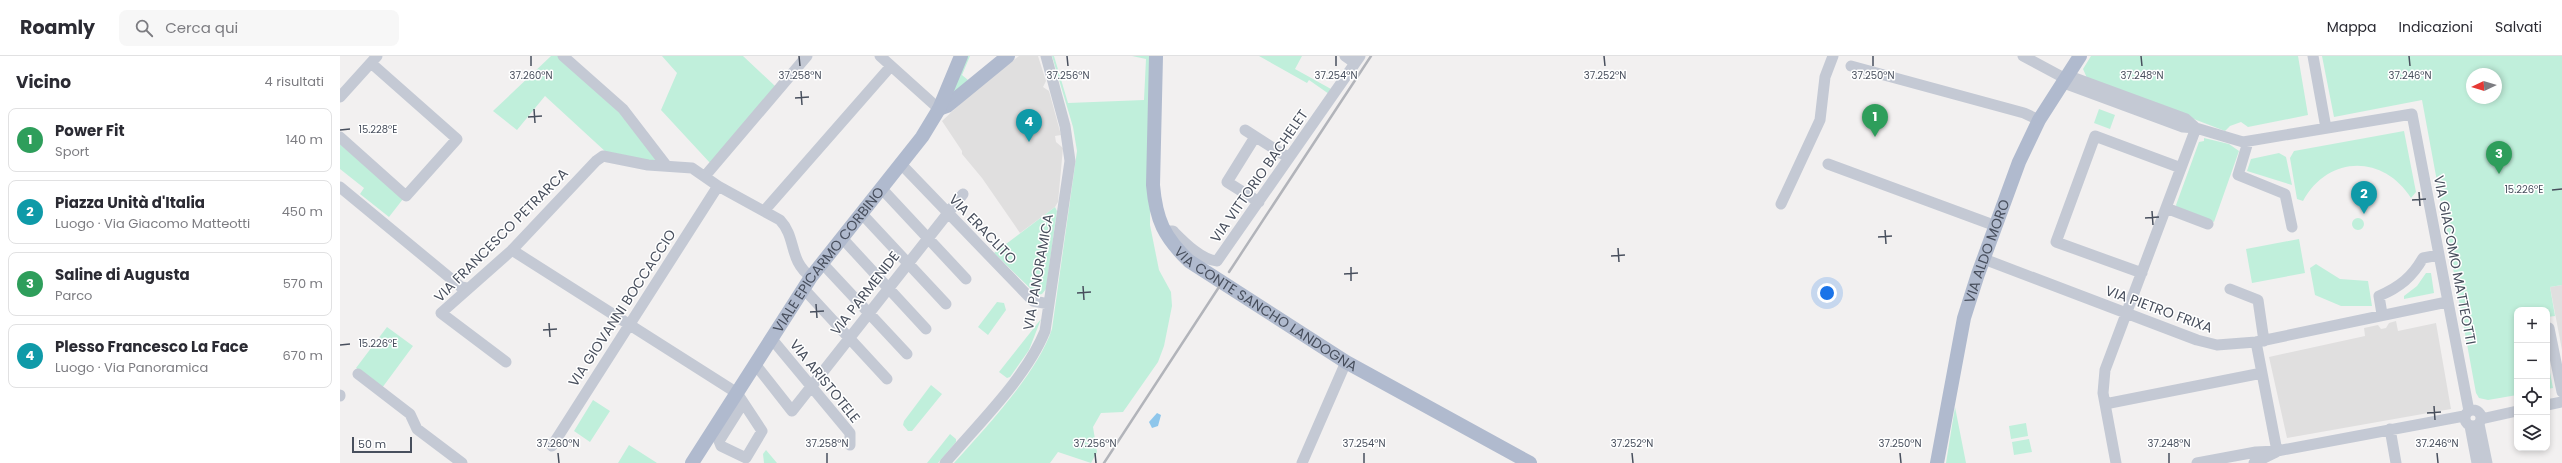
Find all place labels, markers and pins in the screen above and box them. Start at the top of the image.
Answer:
pin: 1 [1862,104,1888,137]
pin: 4 [1016,109,1042,142]
pin: 3 [2486,141,2512,174]
pin: 2 [2351,181,2377,214]

